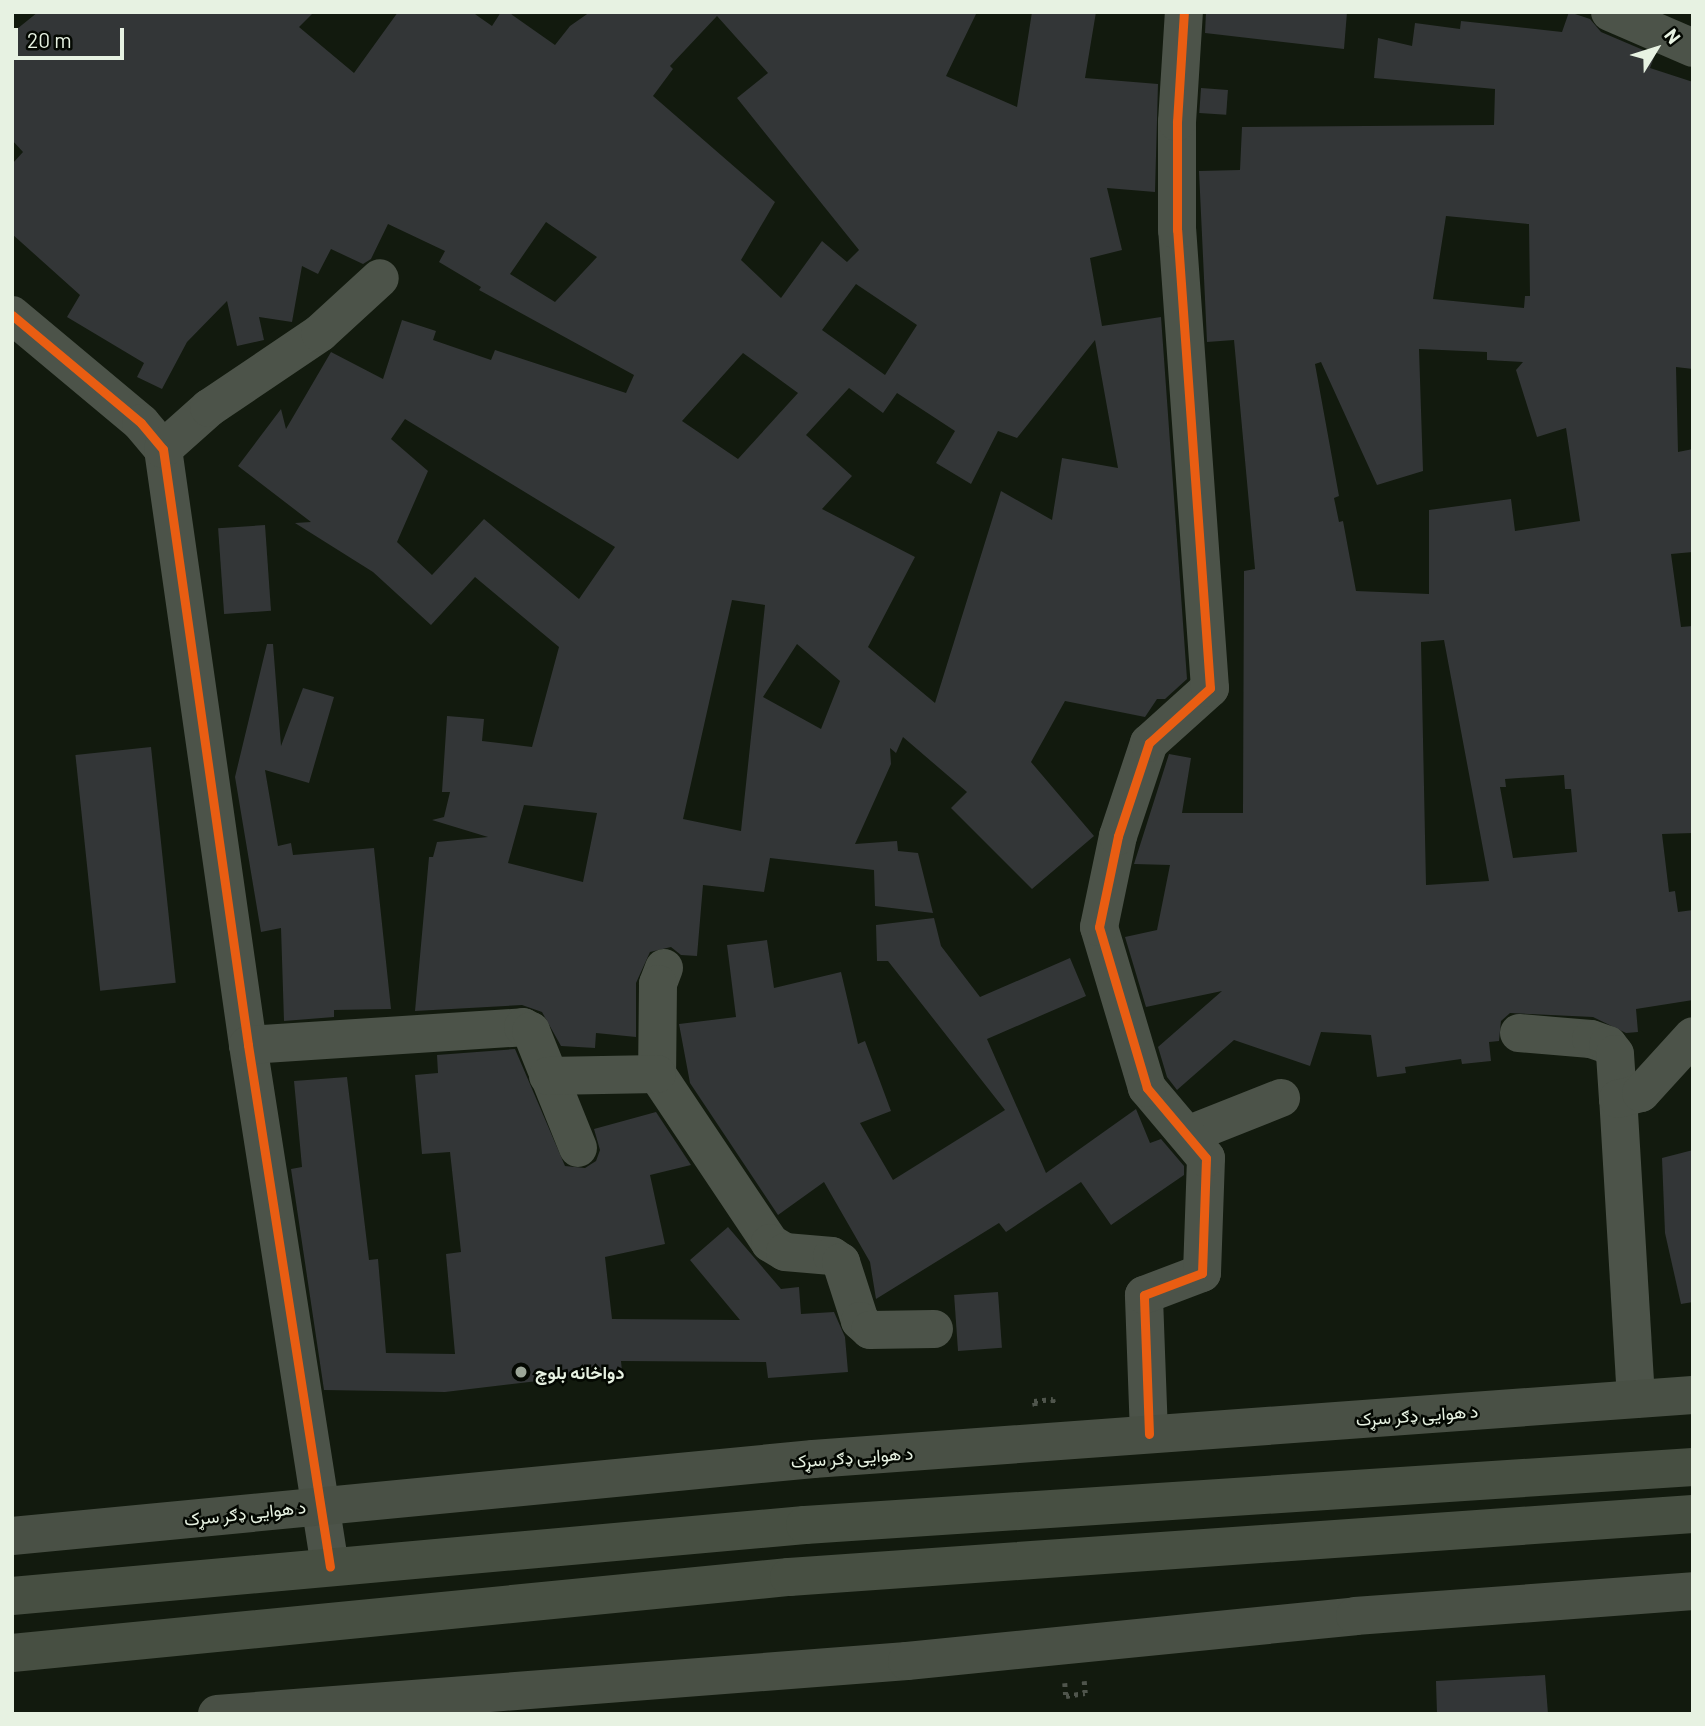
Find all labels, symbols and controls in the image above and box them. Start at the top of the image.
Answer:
scale bar [18,14,128,58]
north arrow [1621,14,1691,84]
text: N [1660,24,1686,48]
text: 20 m [27,27,72,52]
place label: دواخانه بلوچ [535,1361,624,1383]
marker: دواخانه بلوچ [513,1364,529,1380]
street label: د هوایی ډګر سړک [1355,1400,1479,1430]
street label: د هوایی ډګر سړک [790,1442,914,1472]
street label: د هوایی ډګر سړک [183,1496,307,1530]

